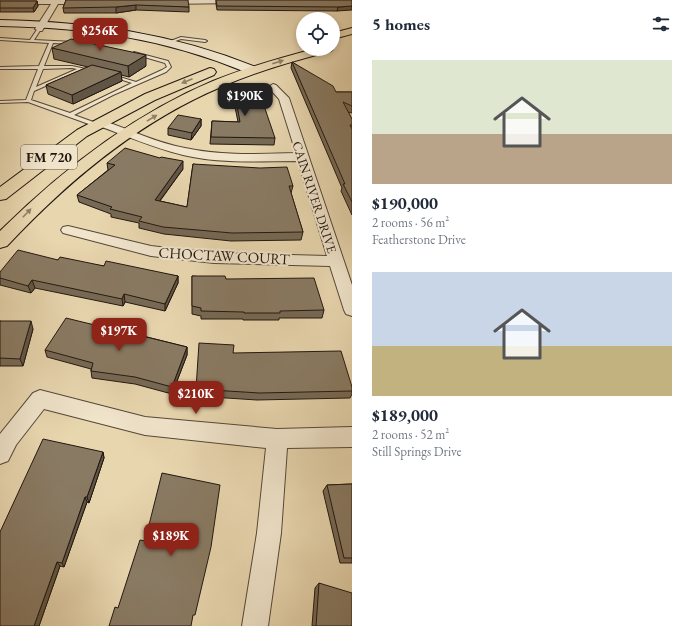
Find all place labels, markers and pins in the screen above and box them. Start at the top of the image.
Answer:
pin: $256K [72,18,128,52]
pin: $190K [217,83,273,117]
pin: $197K [91,318,147,352]
pin: $210K [168,381,224,415]
pin: $189K [143,523,199,557]

